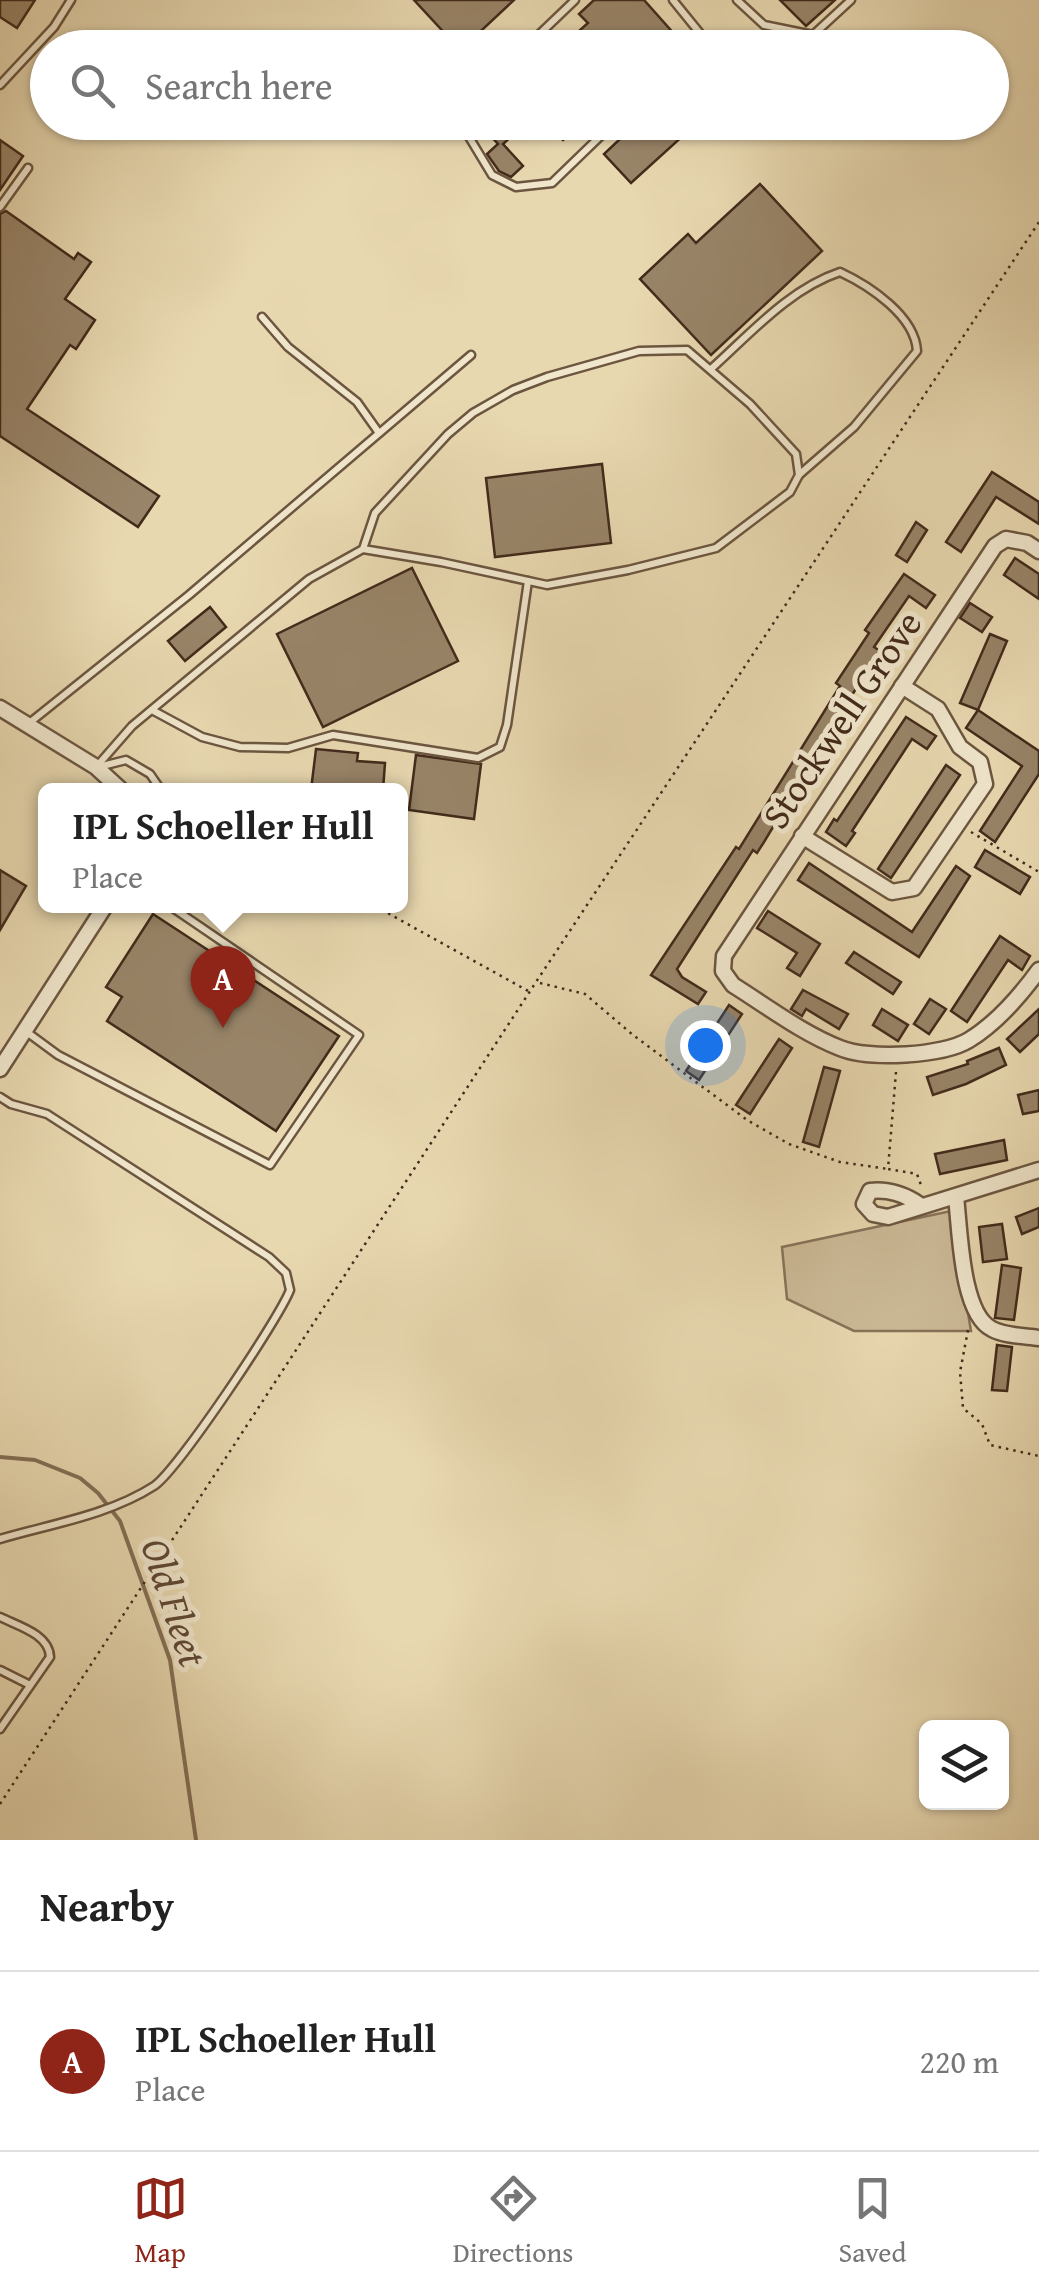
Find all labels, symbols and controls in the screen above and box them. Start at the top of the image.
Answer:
search box [30,30,1009,140]
text: Search here [145,57,333,113]
icon: search [65,58,120,113]
street label: Stockwell Grove [747,599,935,839]
popup [38,783,408,913]
text: IPL Schoeller Hull [72,797,374,853]
text: Place [72,853,143,900]
pin: A [190,946,256,1028]
your location [680,1020,731,1071]
water label: Old Fleet [127,1530,224,1675]
map controls [919,1720,1009,1810]
button: layers [919,1720,1009,1810]
text: Nearby [40,1875,174,1936]
text: IPL Schoeller Hull [135,2010,436,2066]
text: A [62,2038,83,2085]
text: 220 m [920,2038,999,2085]
text: Place [135,2066,206,2113]
tab: Map [133,2171,188,2272]
tab: Directions [453,2171,573,2272]
tab: Saved [839,2171,906,2272]

